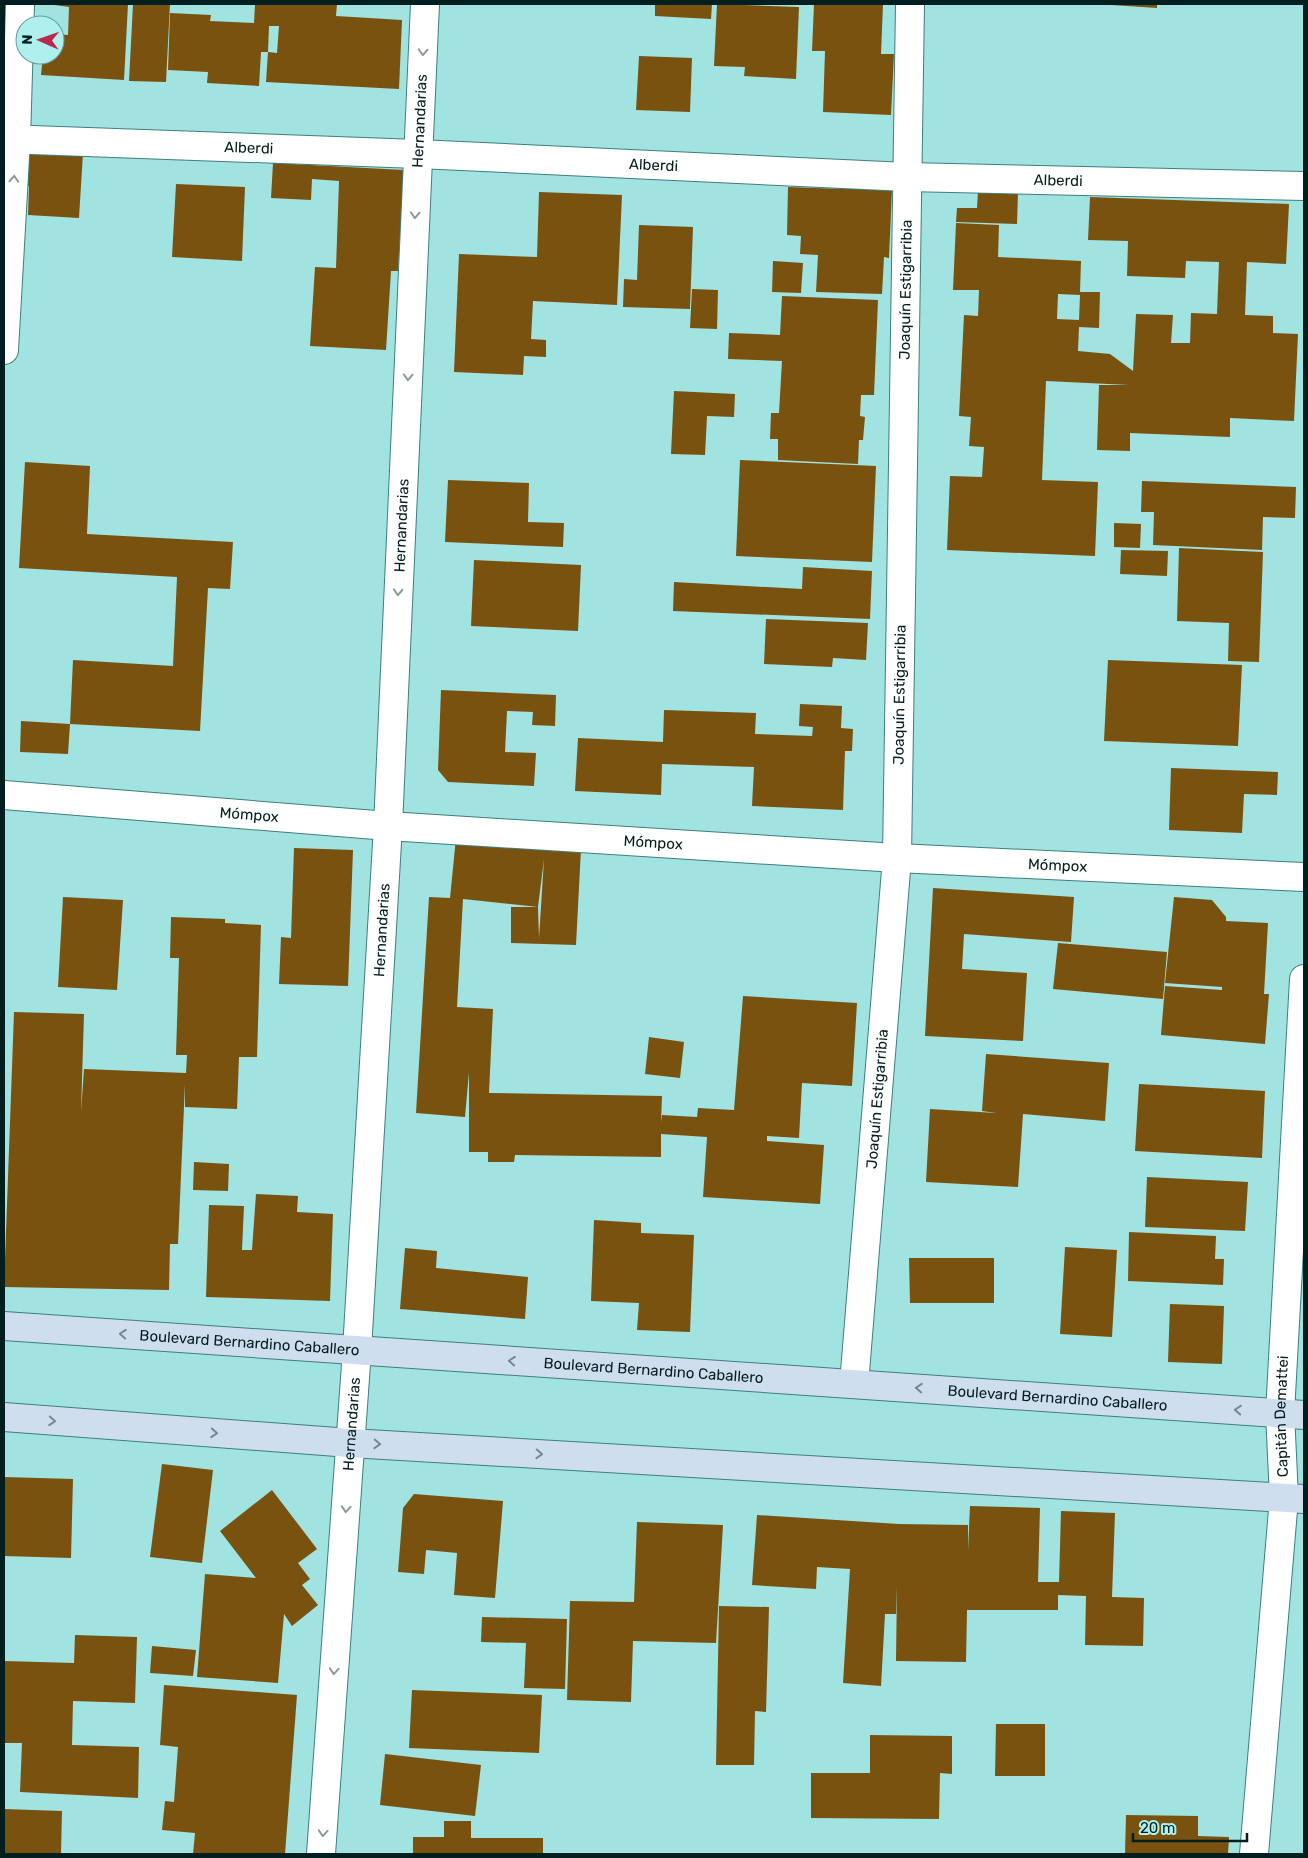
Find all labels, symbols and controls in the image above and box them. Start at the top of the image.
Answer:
north arrow [15,15,65,65]
text: N [19,34,36,45]
one-way arrow [417,49,428,57]
street label: Hernandarias [409,73,431,168]
street label: Alberdi [224,138,274,158]
street label: Alberdi [628,155,678,175]
street label: Alberdi [1033,171,1083,190]
one-way arrow [8,174,19,182]
one-way arrow [410,211,421,219]
street label: Joaquín Estigarribia [896,220,916,360]
one-way arrow [402,373,413,381]
street label: Hernandarias [390,478,413,573]
one-way arrow [393,588,404,596]
street label: Joaquín Estigarribia [889,625,910,765]
street label: Mómpox [219,803,280,826]
street label: Mómpox [623,832,683,854]
street label: Mómpox [1028,855,1088,876]
street label: Hernandarias [370,882,394,977]
street label: Joaquín Estigarribia [863,1028,892,1170]
street label: Boulevard Bernardino Caballero [139,1326,360,1359]
one-way arrow [119,1329,127,1340]
street label: Boulevard Bernardino Caballero [543,1354,764,1387]
one-way arrow [508,1355,516,1366]
street label: Capitán Demattei [1271,1355,1292,1478]
street label: Hernandarias [339,1376,364,1472]
street label: Boulevard Bernardino Caballero [947,1382,1168,1415]
one-way arrow [915,1383,923,1394]
one-way arrow [1234,1405,1242,1416]
one-way arrow [49,1415,57,1426]
one-way arrow [211,1427,219,1438]
one-way arrow [373,1439,381,1450]
one-way arrow [535,1448,543,1459]
one-way arrow [340,1505,351,1513]
one-way arrow [329,1667,340,1675]
scale bar [1133,1810,1247,1842]
text: 20 m [1140,1819,1175,1837]
one-way arrow [317,1829,328,1837]

